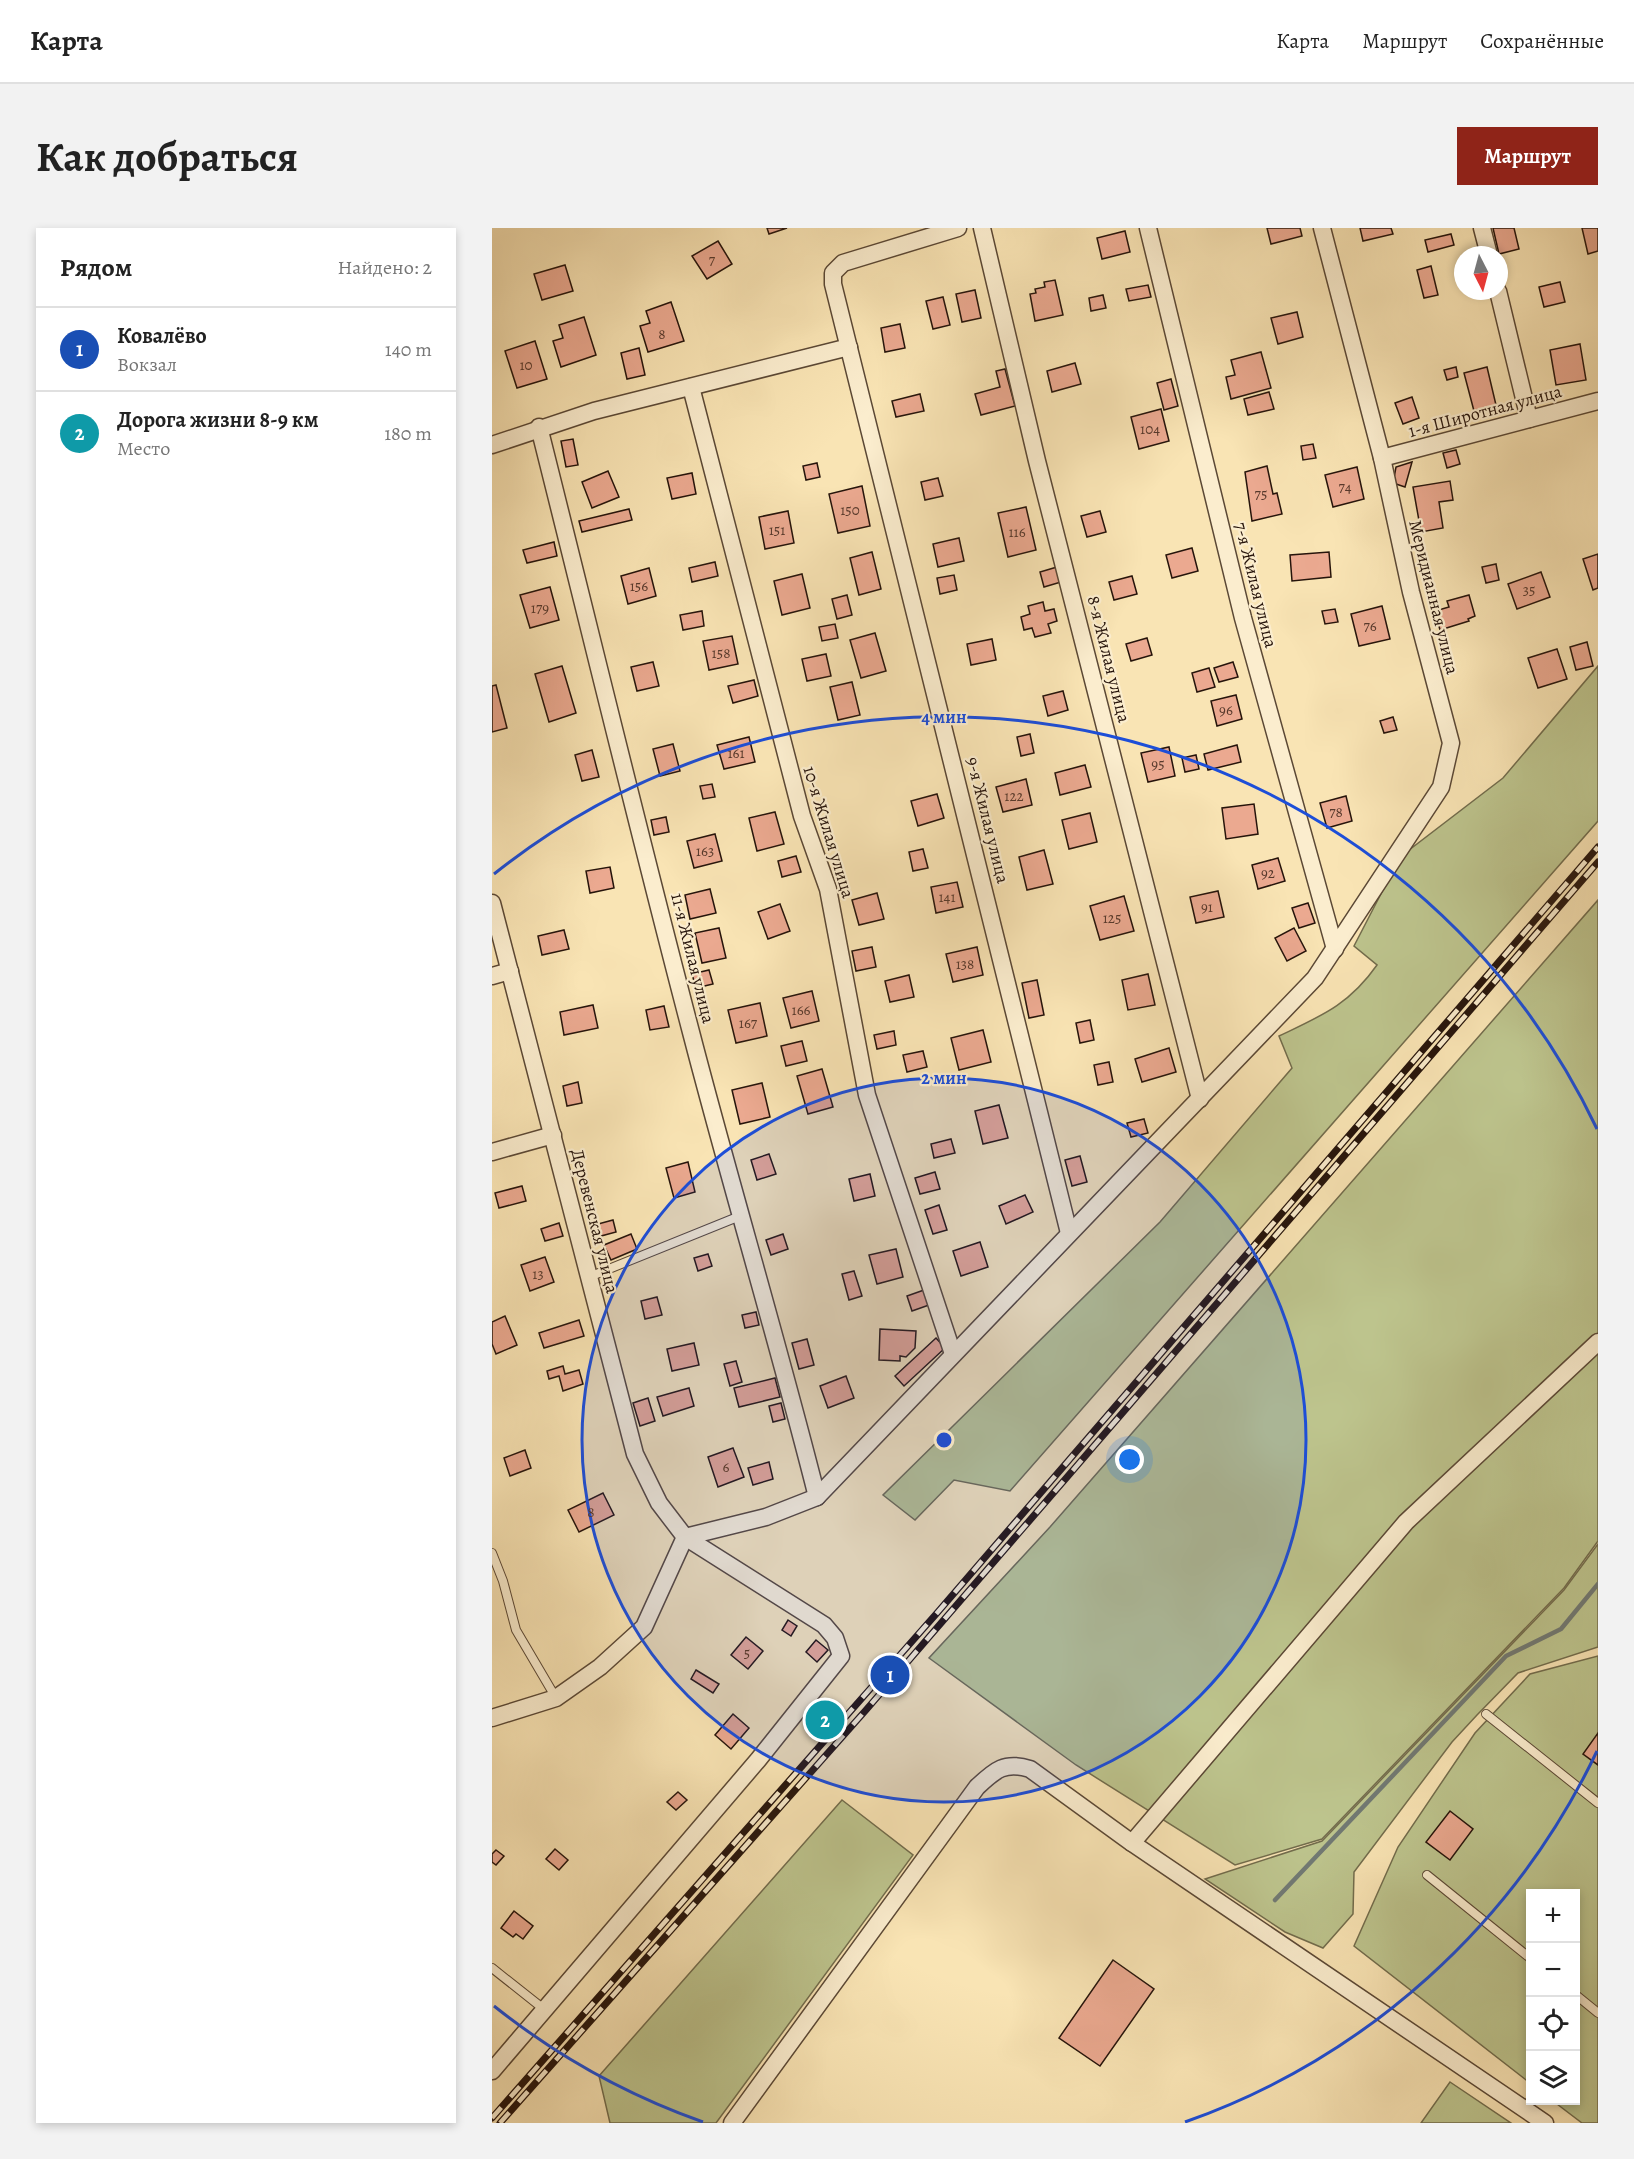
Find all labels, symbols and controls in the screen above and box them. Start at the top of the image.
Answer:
text: Карта [30,22,103,60]
text: Карта [1276,27,1329,55]
text: Маршрут [1362,27,1447,55]
text: Сохранённые [1480,27,1604,55]
button: Маршрут [1457,127,1598,185]
text: Как добраться [36,128,298,185]
north arrow [1454,246,1508,300]
text: Рядом [60,250,132,285]
house number: 7 [709,250,716,270]
text: Найдено: 2 [337,254,432,281]
text: Ковалёво [117,321,207,351]
house number: 8 [658,324,666,344]
text: 1 [76,336,83,363]
text: 140 m [385,336,432,363]
text: Вокзал [117,351,177,378]
house number: 10 [519,355,533,375]
street label: 1-я Широтная улица [1406,379,1565,443]
text: Дорога жизни 8-9 км [117,405,318,435]
house number: 104 [1140,419,1160,439]
text: 2 [75,420,84,447]
text: 180 m [384,420,432,447]
text: Место [117,435,170,462]
house number: 74 [1338,477,1352,497]
house number: 75 [1255,484,1267,504]
house number: 150 [840,500,860,520]
street label: Меридианная улица [1403,517,1465,677]
house number: 151 [769,520,785,540]
street label: 7-я Жилая улица [1229,520,1283,651]
house number: 116 [1008,522,1026,542]
house number: 156 [630,576,648,596]
house number: 35 [1523,580,1535,600]
street label: 8-я Жилая улица [1082,593,1137,726]
house number: 179 [531,598,549,618]
house number: 76 [1363,616,1377,636]
house number: 158 [712,643,730,663]
house number: 96 [1219,700,1233,720]
text: 4 мин [921,705,967,729]
house number: 161 [727,743,745,763]
street label: 9-я Жилая улица [961,754,1015,886]
house number: 95 [1151,754,1165,774]
street label: 10-я Жилая улица [798,763,861,902]
house number: 122 [1004,786,1024,806]
house number: 78 [1329,802,1343,822]
house number: 163 [696,841,714,861]
house number: 92 [1261,863,1275,883]
house number: 141 [938,887,956,907]
street label: 11-я Жилая улица [665,890,721,1026]
house number: 91 [1201,897,1213,917]
house number: 125 [1103,908,1121,928]
house number: 138 [956,954,974,974]
house number: 166 [792,1000,811,1020]
house number: 167 [739,1013,758,1033]
text: 2 мин [921,1066,967,1090]
street label: Деревенская улица [565,1146,625,1296]
house number: 13 [532,1264,544,1284]
centre of rings [934,1430,954,1450]
your location [1115,1445,1144,1474]
house number: 6 [723,1457,730,1477]
house number: 8 [587,1502,595,1522]
house number: 5 [744,1643,750,1663]
pin: 1 [870,1652,910,1698]
pin: 2 [806,1698,844,1742]
map controls [1526,1889,1580,2105]
button: + [1526,1889,1580,1943]
button: − [1526,1943,1580,1997]
button: locate [1526,1997,1580,2051]
button: layers [1526,2051,1580,2105]

